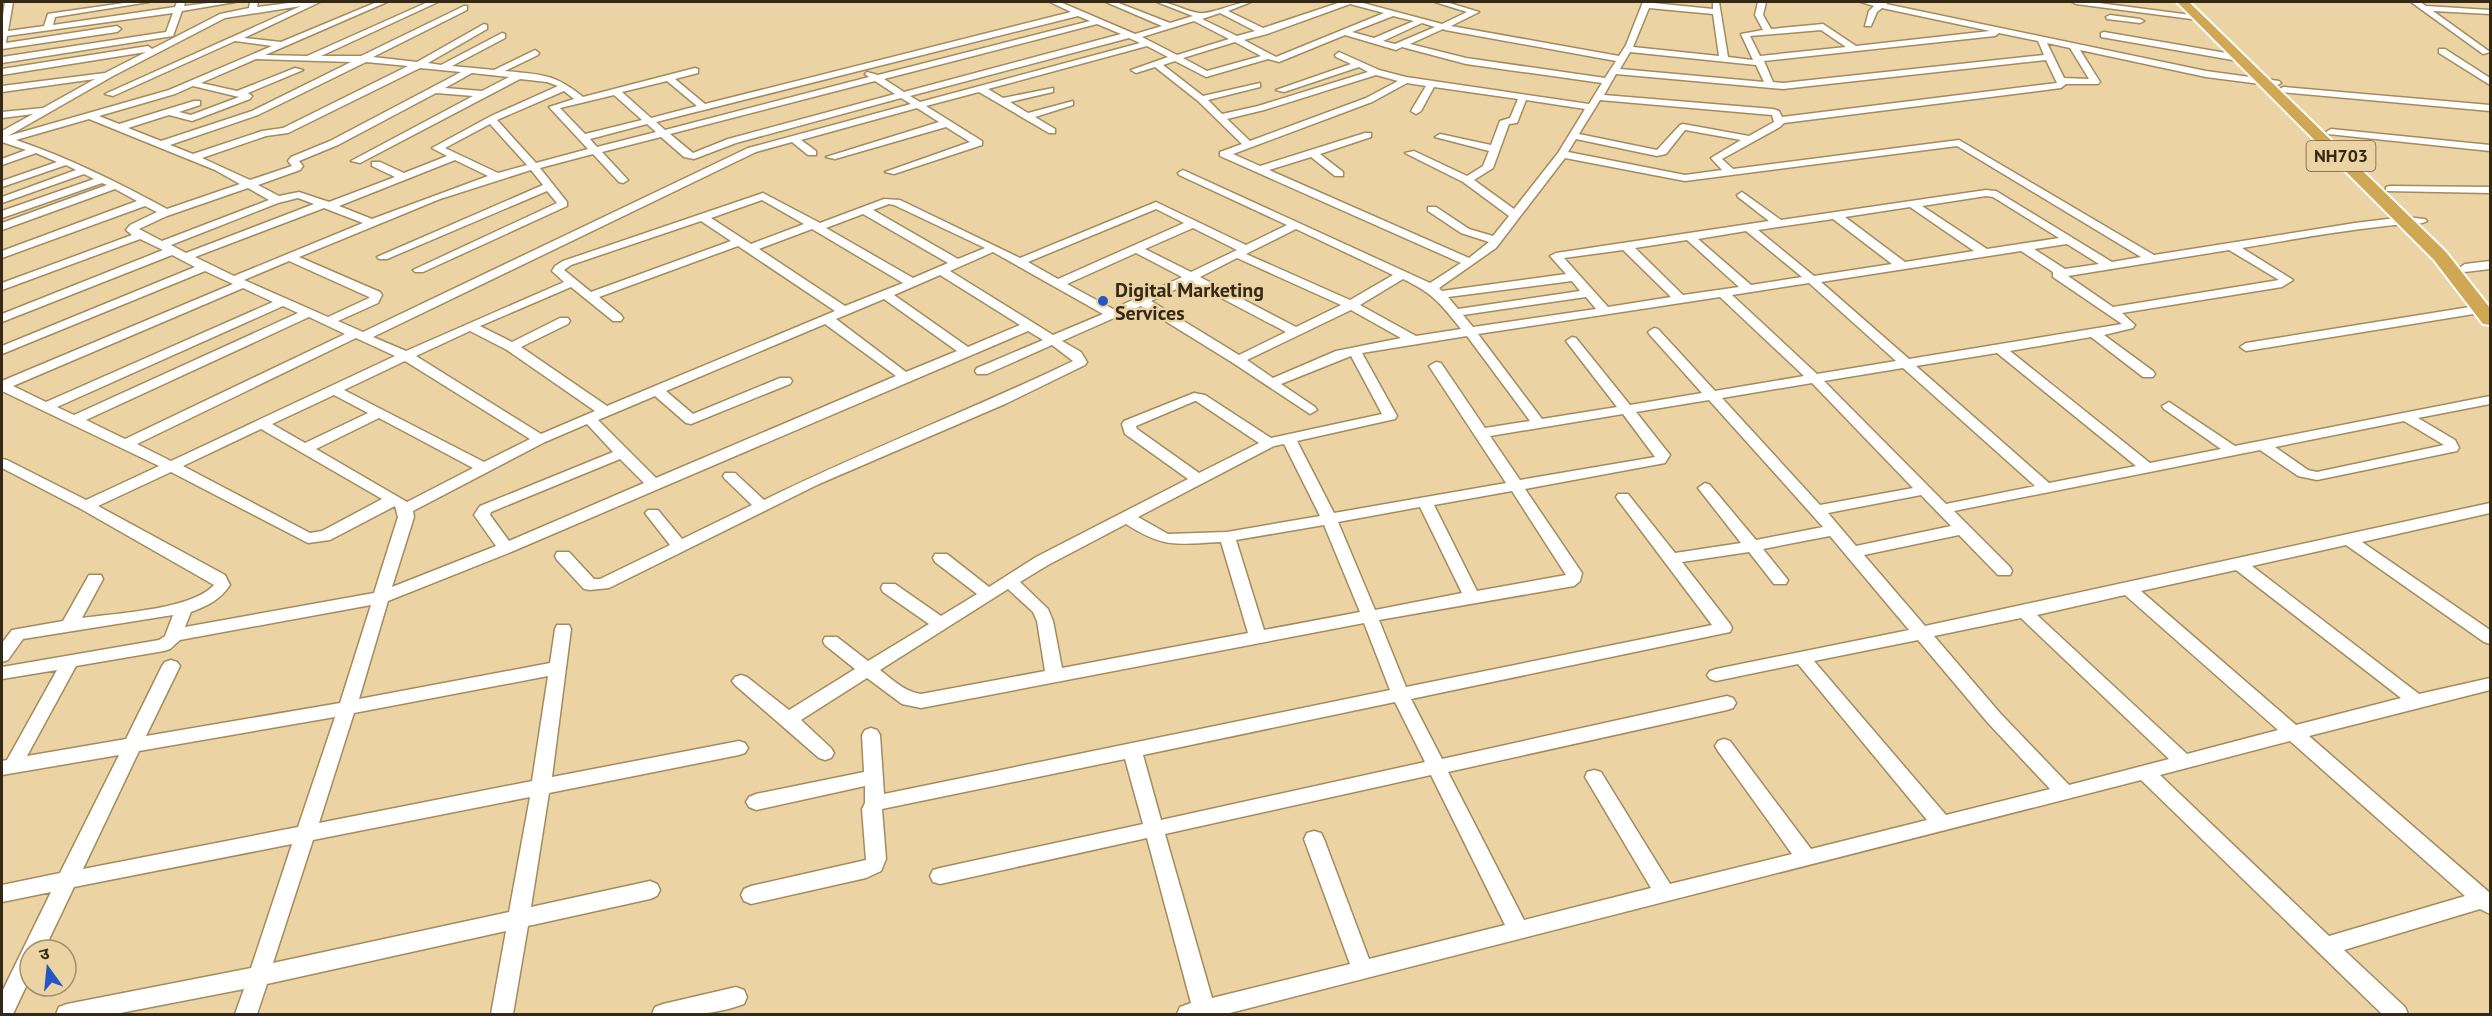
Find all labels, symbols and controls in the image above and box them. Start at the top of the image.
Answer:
road number: NH703 [2306,141,2376,171]
place label: Digital Marketing Services [1115,277,1264,326]
marker: Digital Marketing Services [1096,294,1110,308]
north arrow [18,938,78,998]
text: उ [37,942,52,964]

